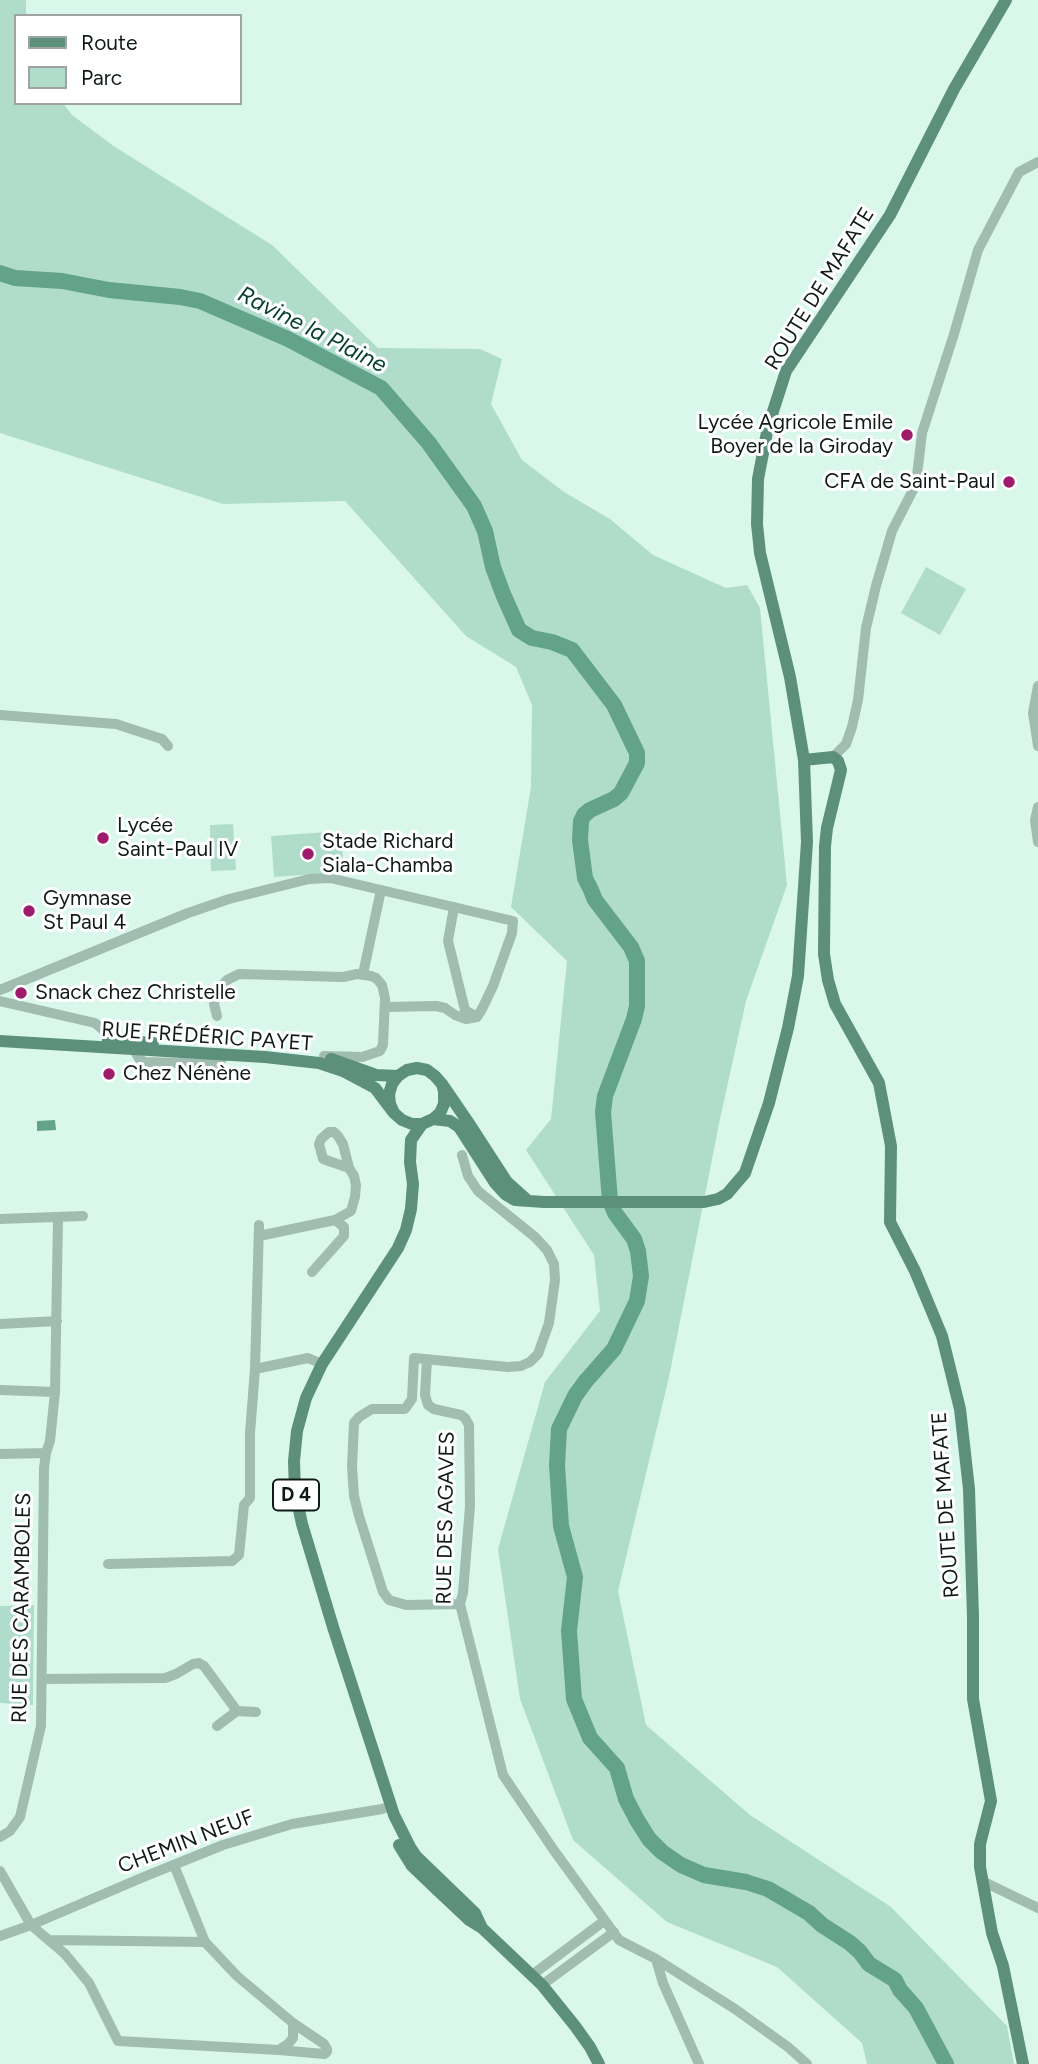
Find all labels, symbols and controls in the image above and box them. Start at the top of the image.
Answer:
legend [14,14,242,105]
text: Route [81,30,137,55]
text: Parc [81,65,122,90]
street label: ROUTE DE MAFATE [760,203,880,375]
water label: Ravine la Plaine [233,281,391,379]
place label: Lycée Agricole Emile Boyer de la Giroday [697,410,893,460]
marker: Lycée Agricole Emile Boyer de la Giroday [899,427,915,443]
place label: CFA de Saint-Paul [824,469,995,495]
marker: CFA de Saint-Paul [1001,474,1017,490]
place label: Lycée Saint-Paul IV [117,813,238,863]
place label: Stade Richard Siala-Chamba [322,829,454,879]
marker: Lycée Saint-Paul IV [95,830,111,846]
marker: Stade Richard Siala-Chamba [300,846,316,862]
place label: Gymnase St Paul 4 [43,886,132,936]
marker: Gymnase St Paul 4 [21,903,37,919]
place label: Snack chez Christelle [35,980,236,1006]
marker: Snack chez Christelle [13,985,29,1001]
street label: RUE FRÉDÉRIC PAYET [101,1017,313,1057]
place label: Chez Nénène [123,1061,251,1087]
marker: Chez Nénène [101,1066,117,1082]
street label: ROUTE DE MAFATE [927,1411,965,1599]
street label: RUE DES AGAVES [432,1431,460,1605]
road number: D 4 [273,1480,319,1511]
street label: RUE DES CARAMBOLES [7,1493,37,1723]
street label: CHEMIN NEUF [115,1805,257,1879]

